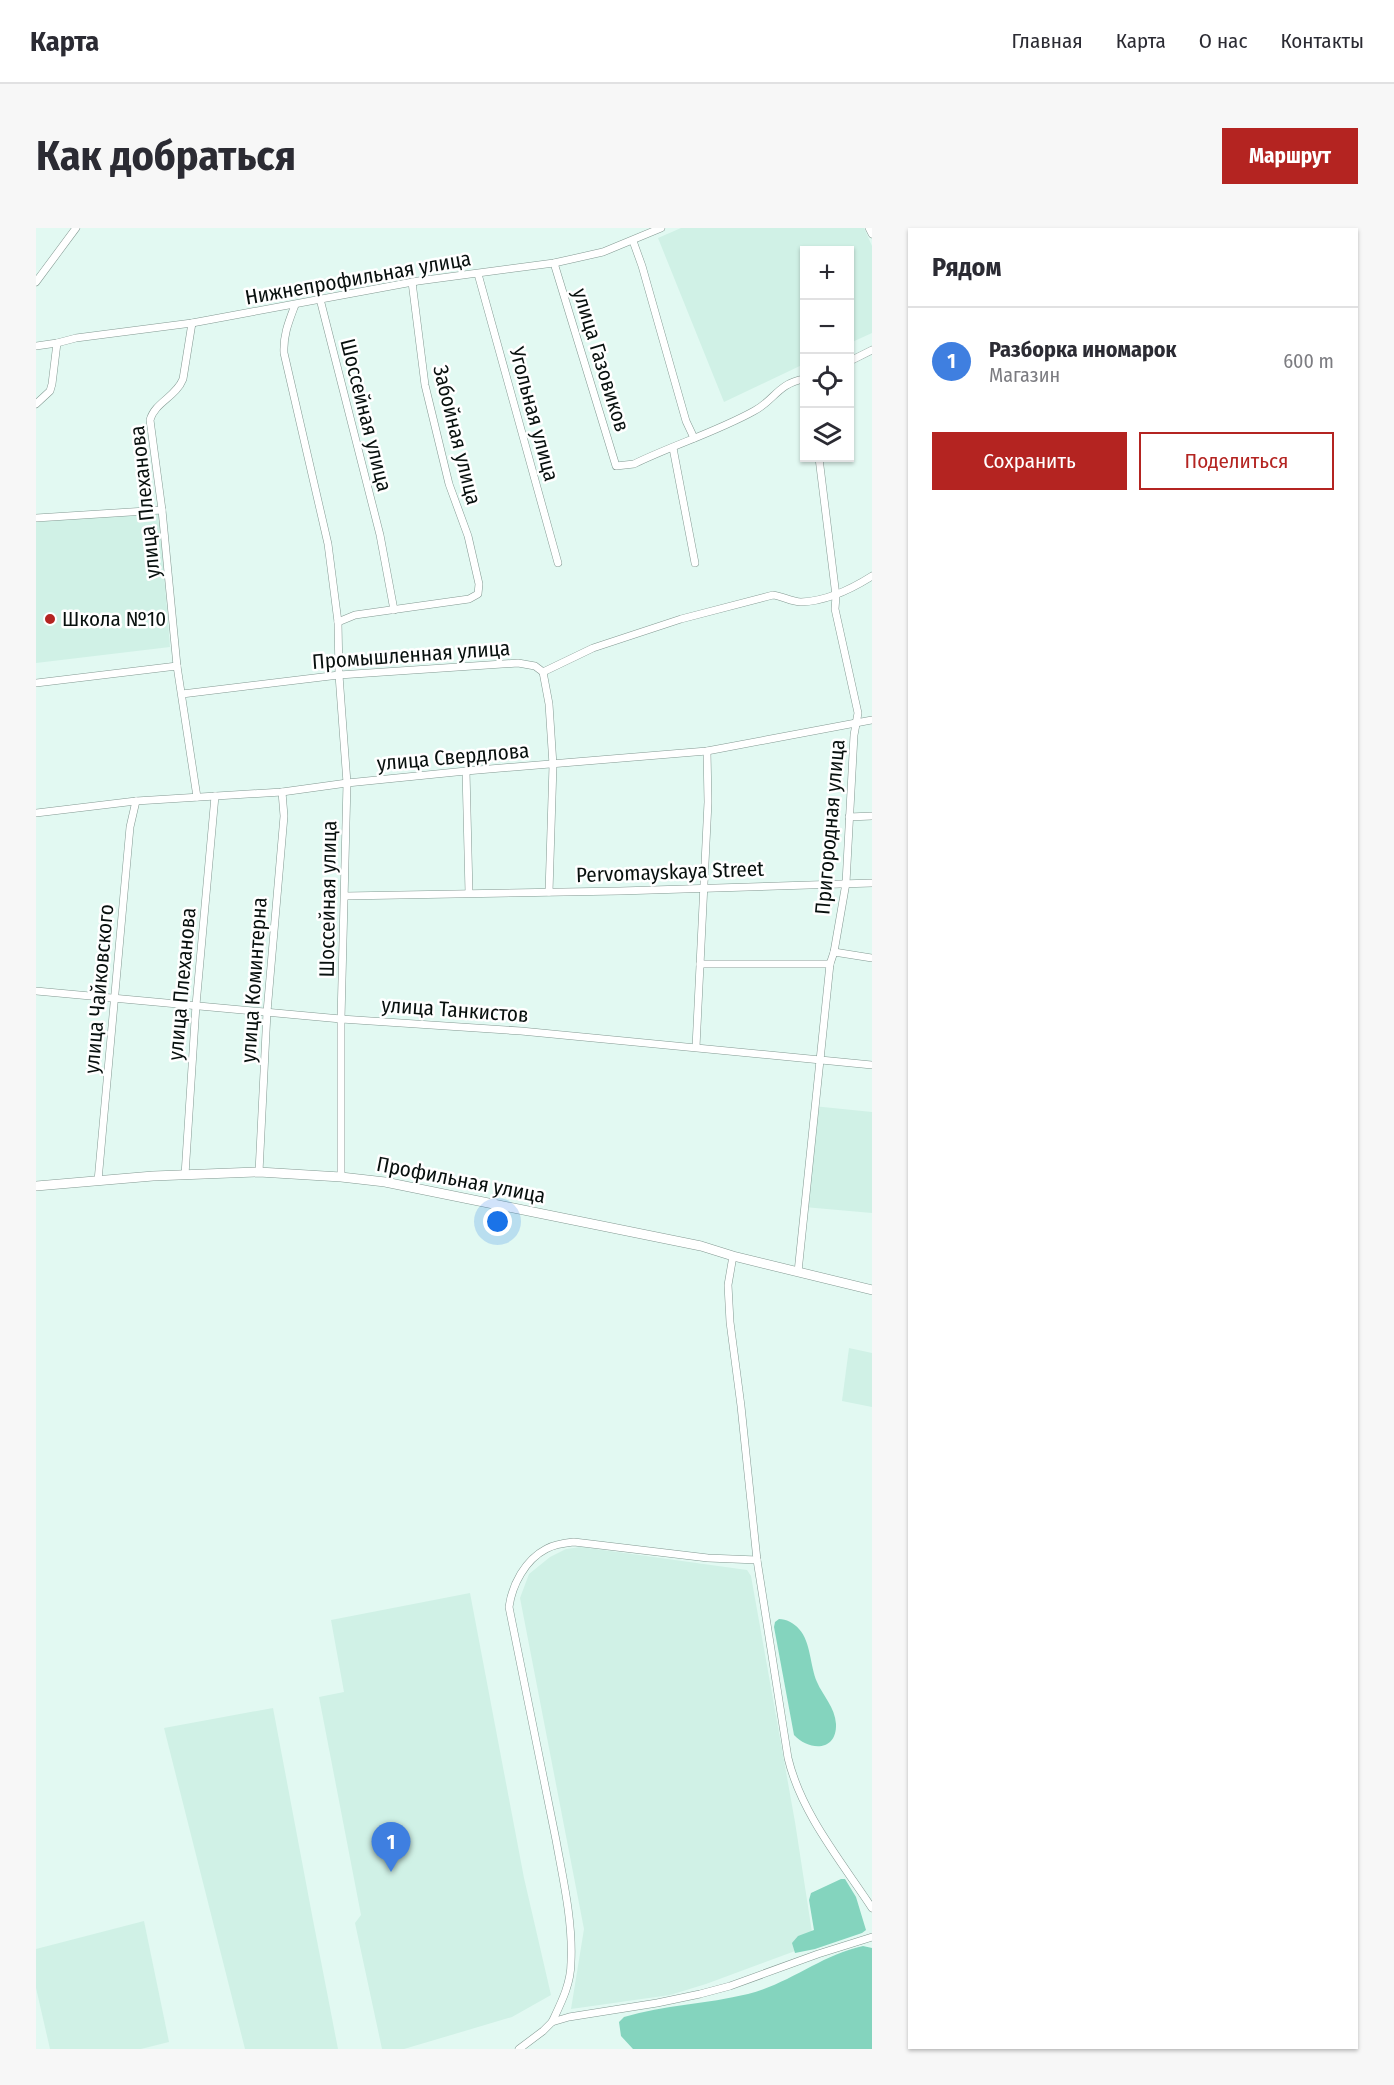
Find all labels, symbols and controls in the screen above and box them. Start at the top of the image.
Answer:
text: Карта [30,25,99,58]
text: Главная [1012,28,1083,54]
text: Карта [1116,28,1166,54]
text: О нас [1199,28,1247,54]
text: Контакты [1280,28,1364,54]
button: Маршрут [1222,128,1358,184]
text: Как добраться [36,131,296,181]
street label: Нижнепрофильная улица [243,245,473,311]
map controls [800,246,854,462]
button: + [800,246,854,300]
text: Рядом [932,252,1001,283]
street label: улица Газовиков [567,285,635,435]
button: − [800,300,854,354]
street label: Шоссейная улица [334,336,398,494]
text: Разборка иномарок [989,336,1177,363]
street label: Угольная улица [503,343,564,484]
text: 1 [947,349,956,373]
text: 600 m [1283,349,1334,373]
button: locate [800,354,854,408]
street label: Забойная улица [427,363,487,507]
text: Магазин [989,363,1060,387]
button: layers [800,408,854,462]
street label: улица Плеханова [124,424,166,580]
button: Сохранить [932,432,1127,490]
button: Поделиться [1139,432,1334,490]
place label: Школа №10 [62,606,166,632]
marker: Школа №10 [43,612,57,626]
street label: Промышленная улица [311,635,511,675]
street label: улица Свердлова [376,737,530,777]
street label: Пригородная улица [809,738,851,916]
street label: Шоссейная улица [314,820,342,978]
street label: Pervomayskaya Street [576,856,765,888]
street label: улица Коминтерна [235,896,273,1064]
street label: улица Чайковского [79,903,119,1075]
street label: улица Плеханова [162,907,202,1061]
street label: улица Танкистов [381,992,529,1028]
street label: Профильная улица [374,1151,548,1209]
your location [483,1207,512,1236]
pin: 1 [372,1822,410,1872]

